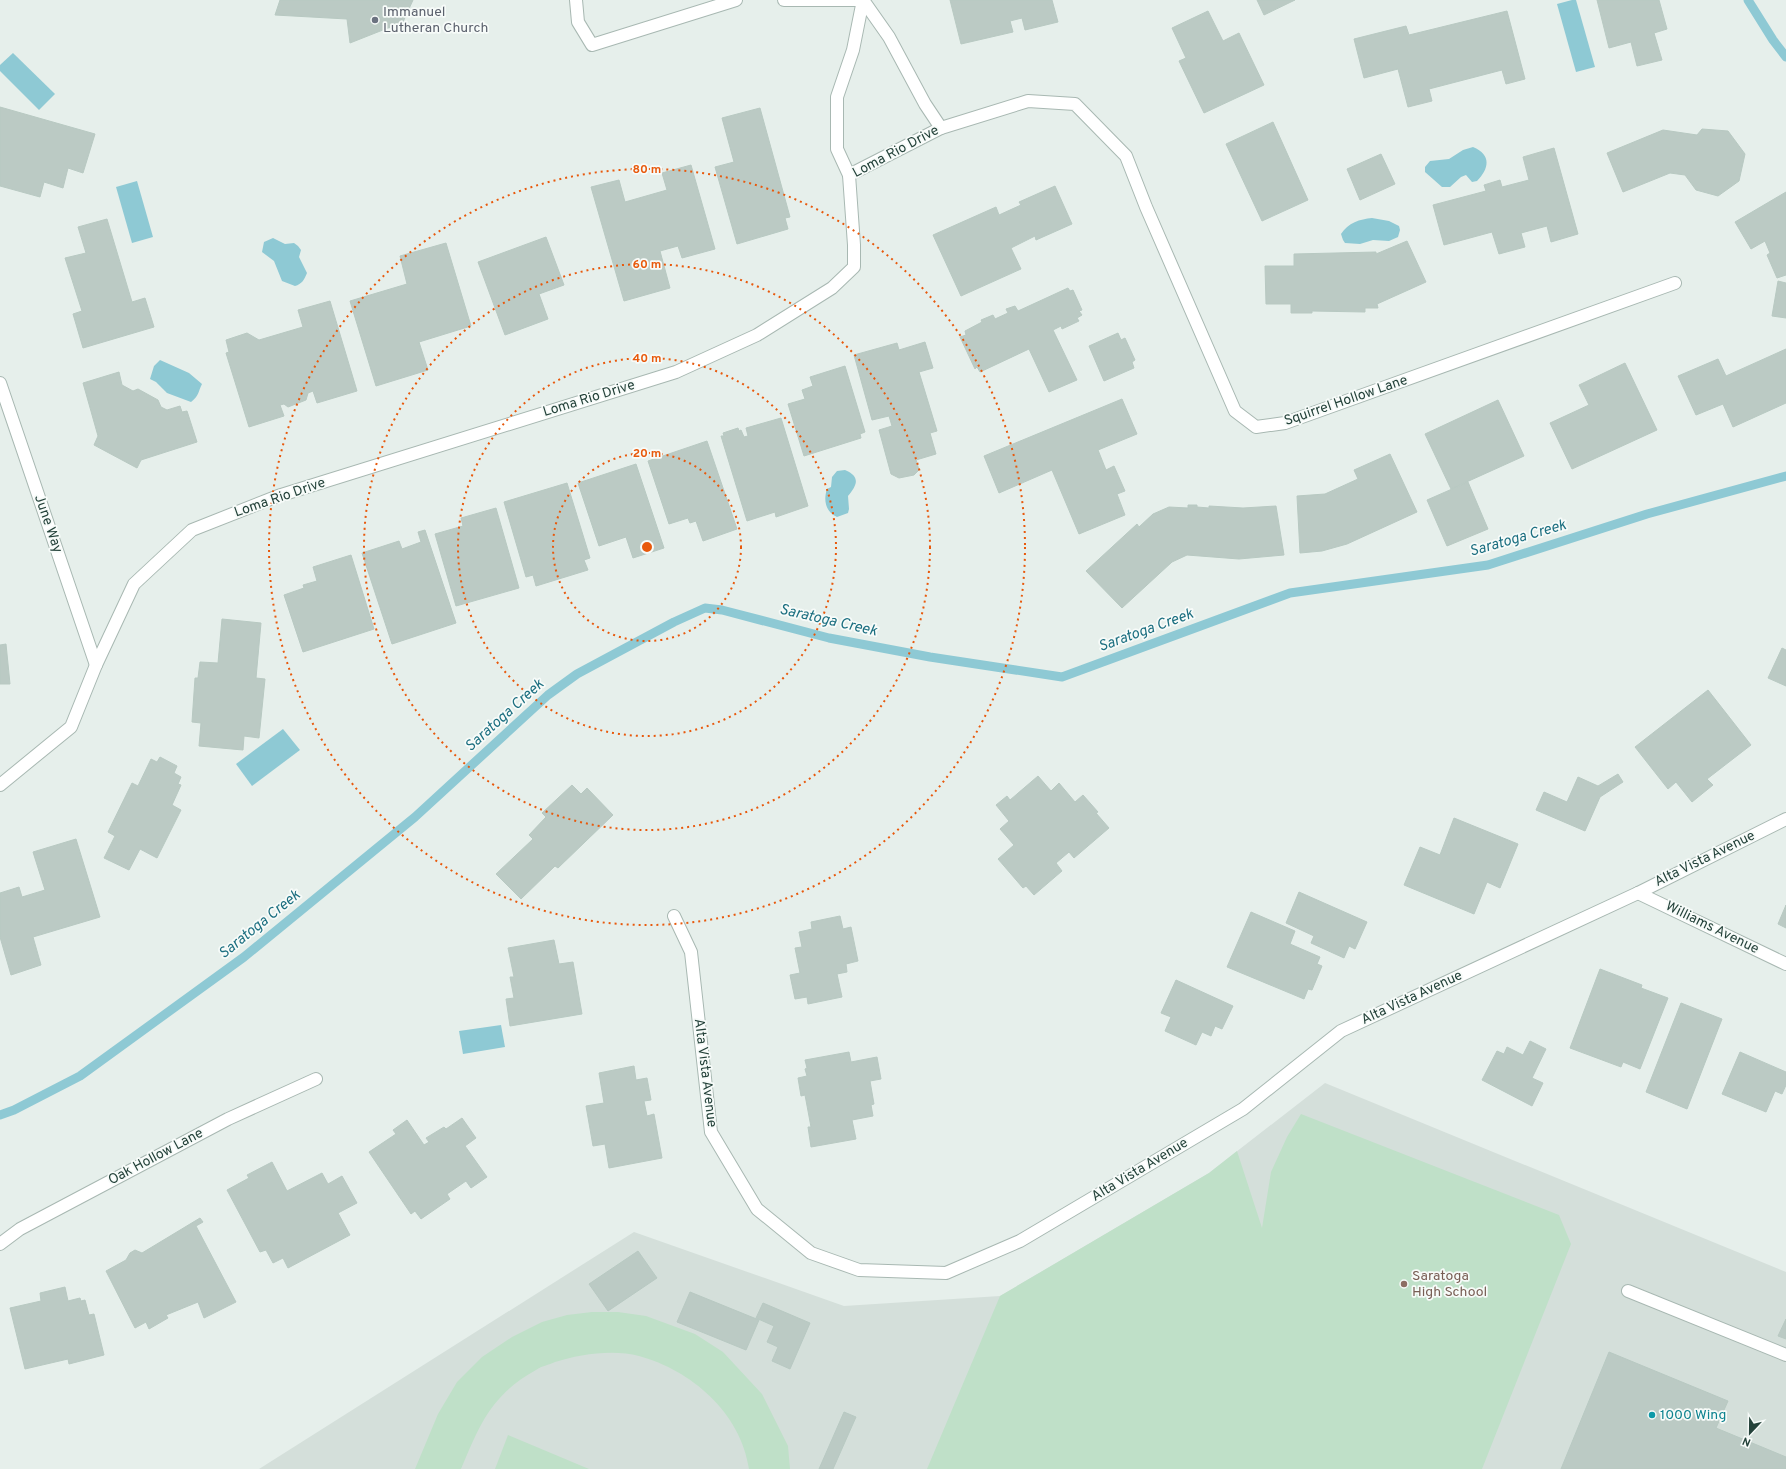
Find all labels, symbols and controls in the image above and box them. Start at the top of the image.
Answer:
place label: Immanuel Lutheran Church [383,4,488,37]
marker: Immanuel Lutheran Church [370,15,380,25]
street label: Loma Rio Drive [850,122,942,182]
text: 80 m [633,162,661,178]
text: 60 m [633,257,661,273]
text: 40 m [632,351,662,367]
street label: Squirrel Hollow Lane [1282,372,1410,430]
street label: Loma Rio Drive [541,377,637,421]
text: 20 m [633,446,661,462]
street label: Loma Rio Drive [232,474,328,522]
street label: June Way [30,493,66,555]
water label: Saratoga Creek [1468,516,1569,562]
centre of rings [640,540,654,554]
water label: Saratoga Creek [777,601,879,642]
water label: Saratoga Creek [1096,605,1196,657]
water label: Saratoga Creek [462,675,549,756]
street label: Alta Vista Avenue [1652,827,1758,891]
water label: Saratoga Creek [215,886,305,964]
street label: Williams Avenue [1663,898,1761,958]
street label: Alta Vista Avenue [1359,967,1465,1029]
street label: Alta Vista Avenue [690,1018,720,1128]
street label: Oak Hollow Lane [106,1125,206,1189]
street label: Alta Vista Avenue [1089,1134,1191,1206]
place label: Saratoga High School [1412,1268,1487,1301]
marker: Saratoga High School [1399,1279,1409,1289]
place label: 1000 Wing [1660,1407,1726,1424]
marker: 1000 Wing [1647,1410,1657,1420]
north arrow [1730,1413,1770,1453]
text: N [1740,1433,1753,1449]

